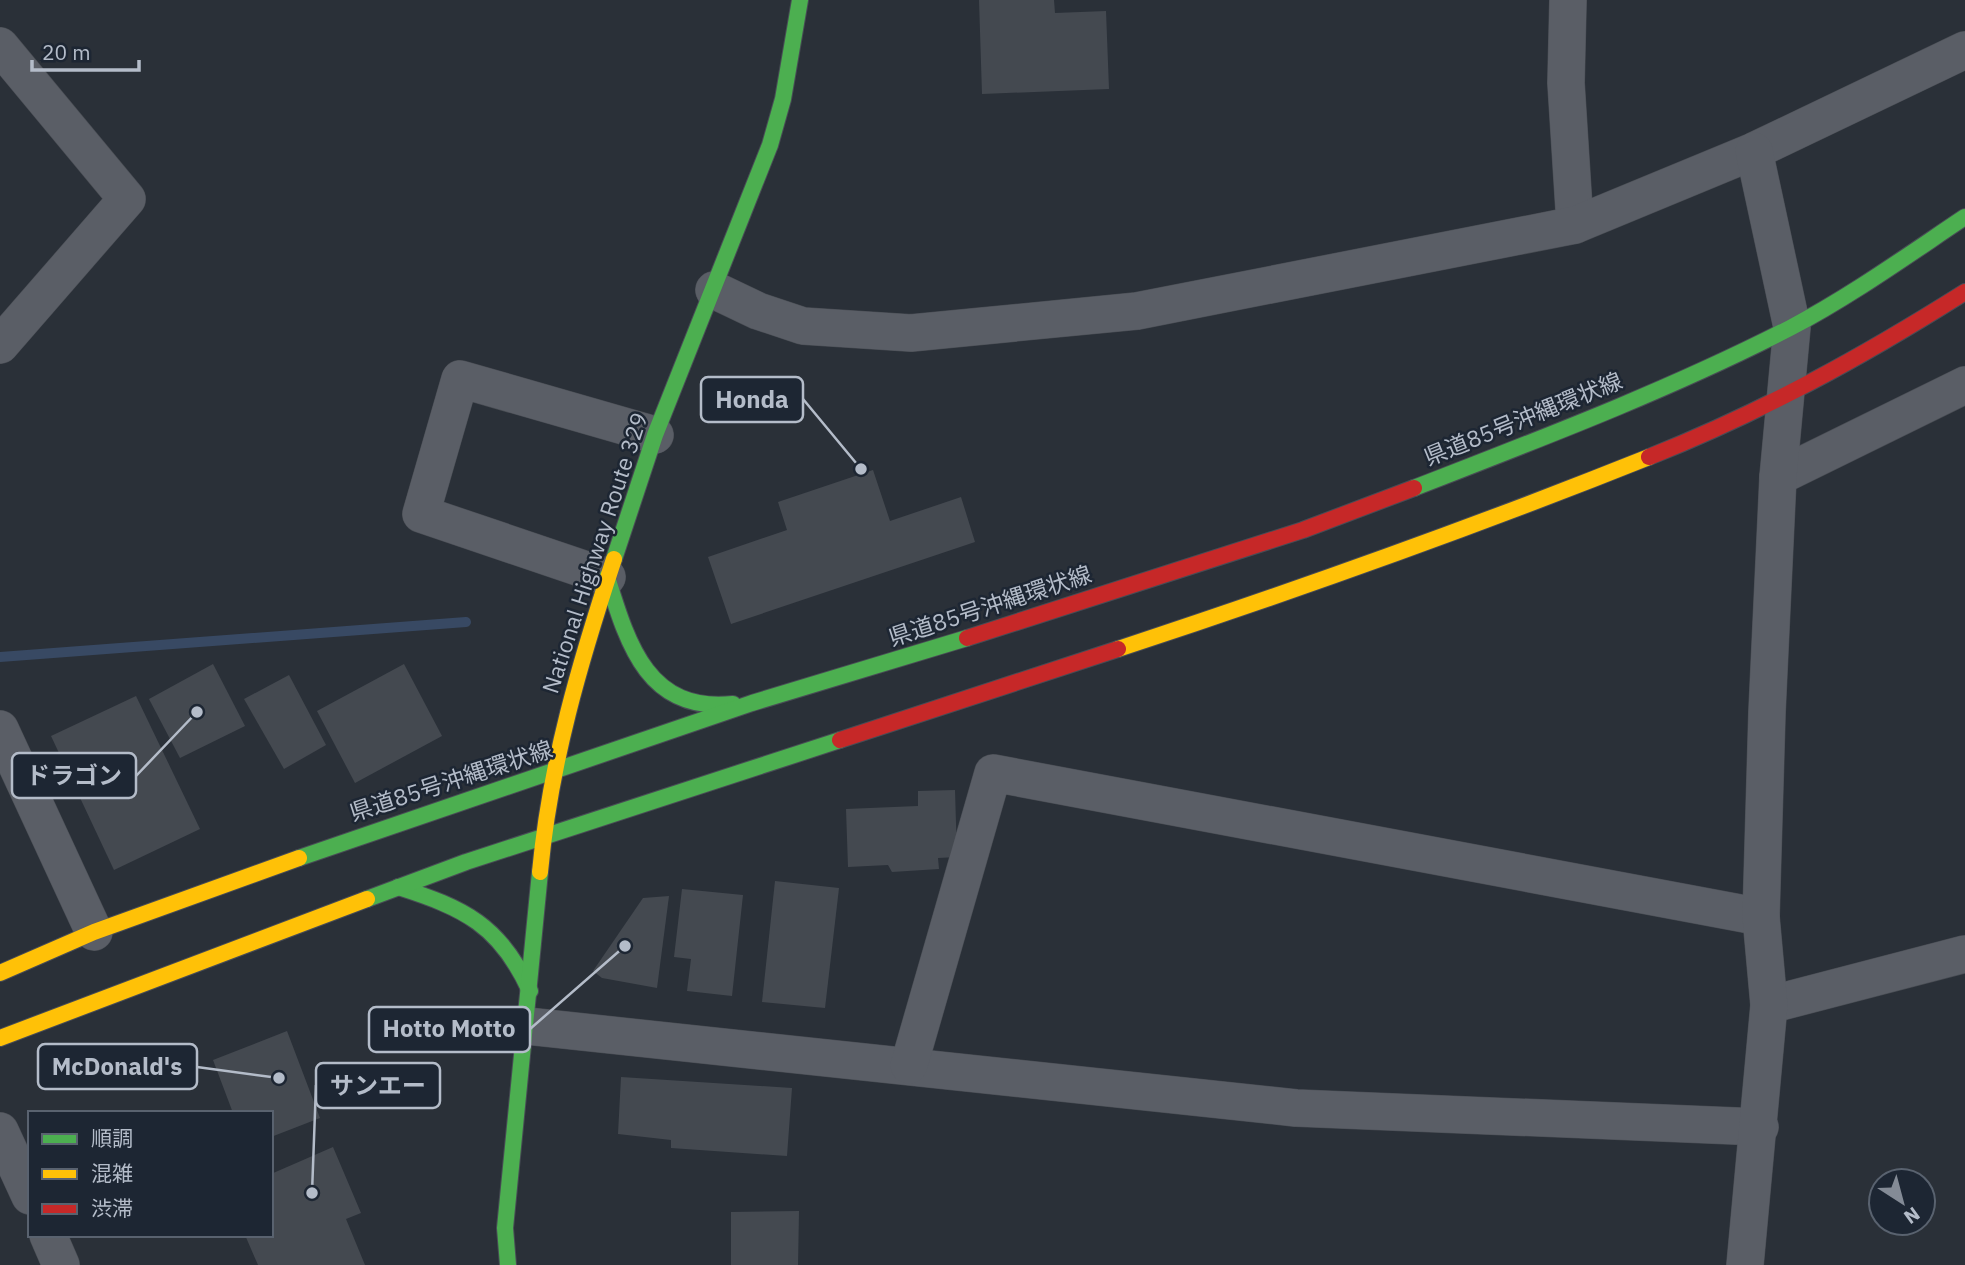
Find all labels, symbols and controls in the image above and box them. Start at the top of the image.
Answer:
scale bar [32,28,138,72]
text: 20 m [42,38,91,66]
street label: 県道85号沖縄環状線 [1419,365,1626,472]
callout: Honda [701,377,803,422]
text: Honda [715,383,789,415]
street label: National Highway Route 329 [534,408,654,697]
street label: 県道85号沖縄環状線 [884,558,1095,652]
street label: 県道85号沖縄環状線 [345,733,556,827]
callout: ドラゴン [12,753,136,798]
text: ドラゴン [26,759,122,791]
callout: Hotto Motto [369,1007,530,1052]
text: Hotto Motto [383,1012,515,1044]
callout: McDonald's [38,1044,197,1089]
text: McDonald's [52,1050,182,1082]
callout: サンエー [316,1063,440,1108]
text: サンエー [330,1069,426,1101]
legend [28,1111,273,1237]
text: 順調 [91,1124,133,1152]
text: 混雑 [91,1159,133,1187]
north arrow [1867,1167,1937,1237]
text: 渋滞 [91,1194,133,1222]
text: N [1899,1202,1925,1230]

